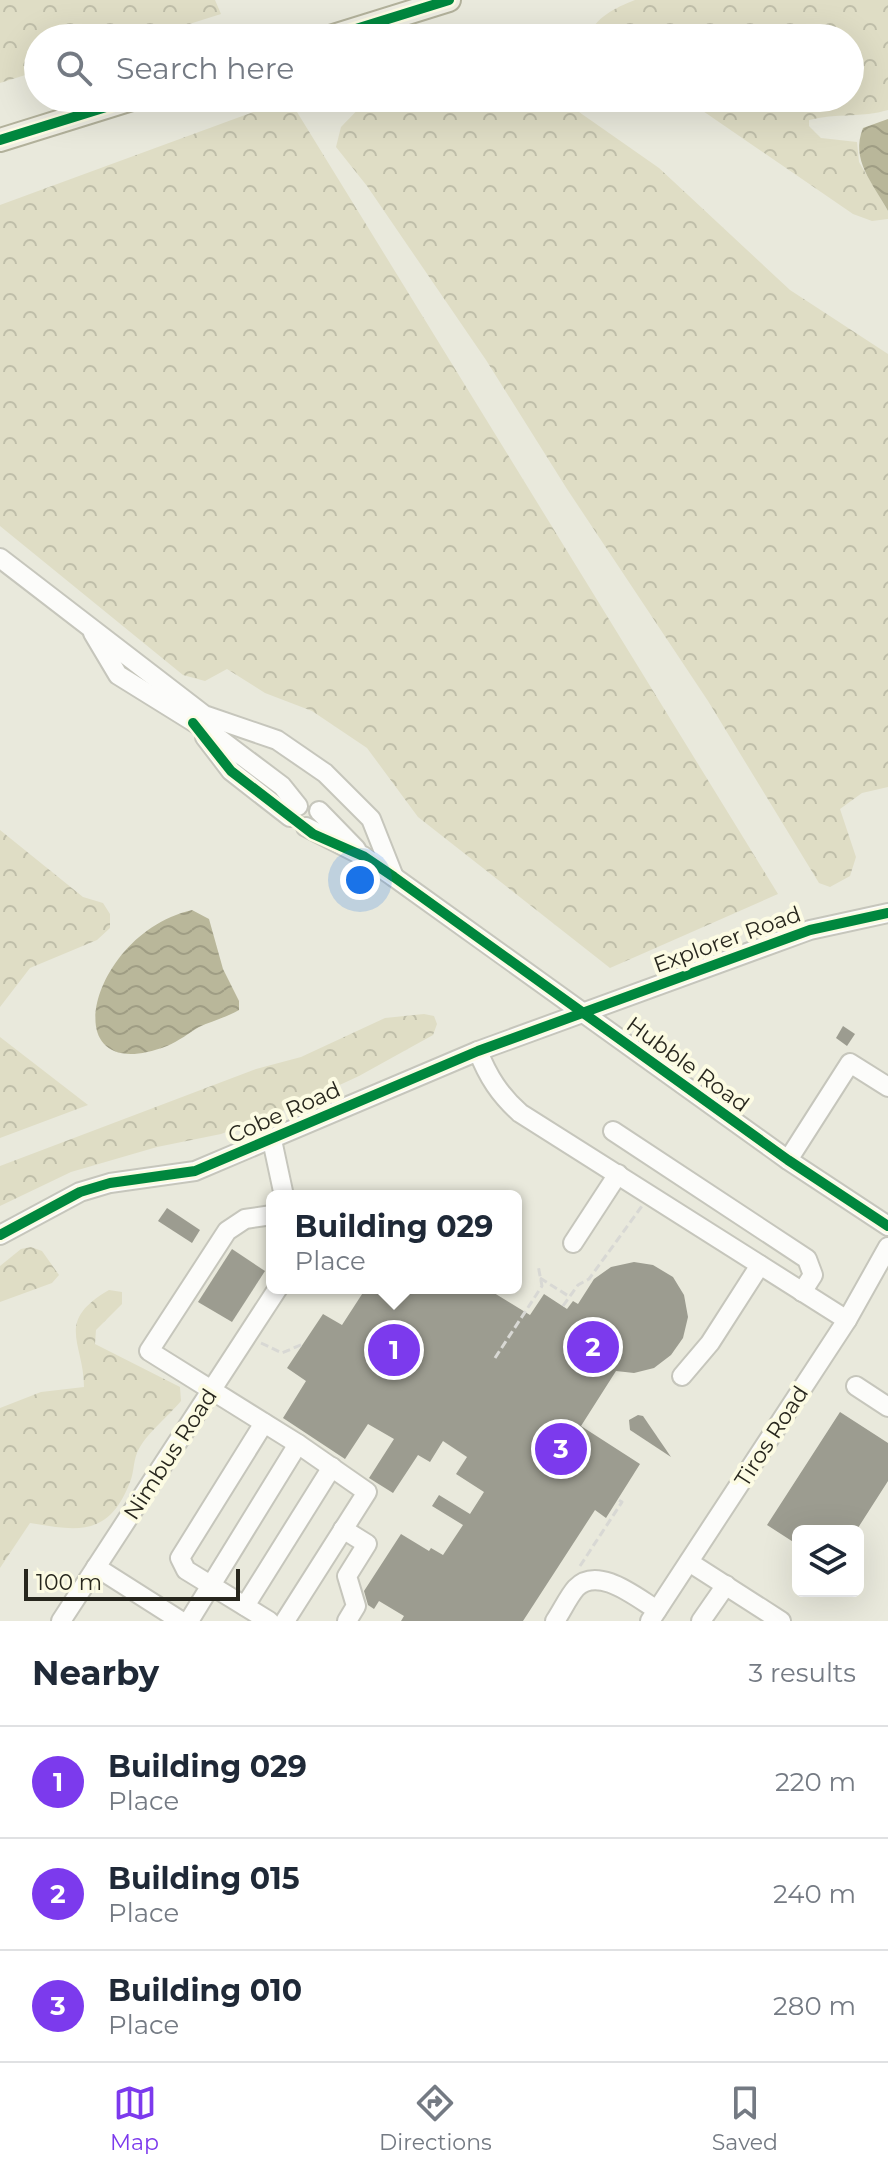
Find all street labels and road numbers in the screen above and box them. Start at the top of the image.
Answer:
street label: Explorer Road [650,900,804,979]
street label: Hubble Road [621,1011,754,1118]
street label: Cobe Road [224,1076,345,1149]
street label: Tiros Road [729,1381,814,1492]
street label: Nimbus Road [118,1384,223,1525]

